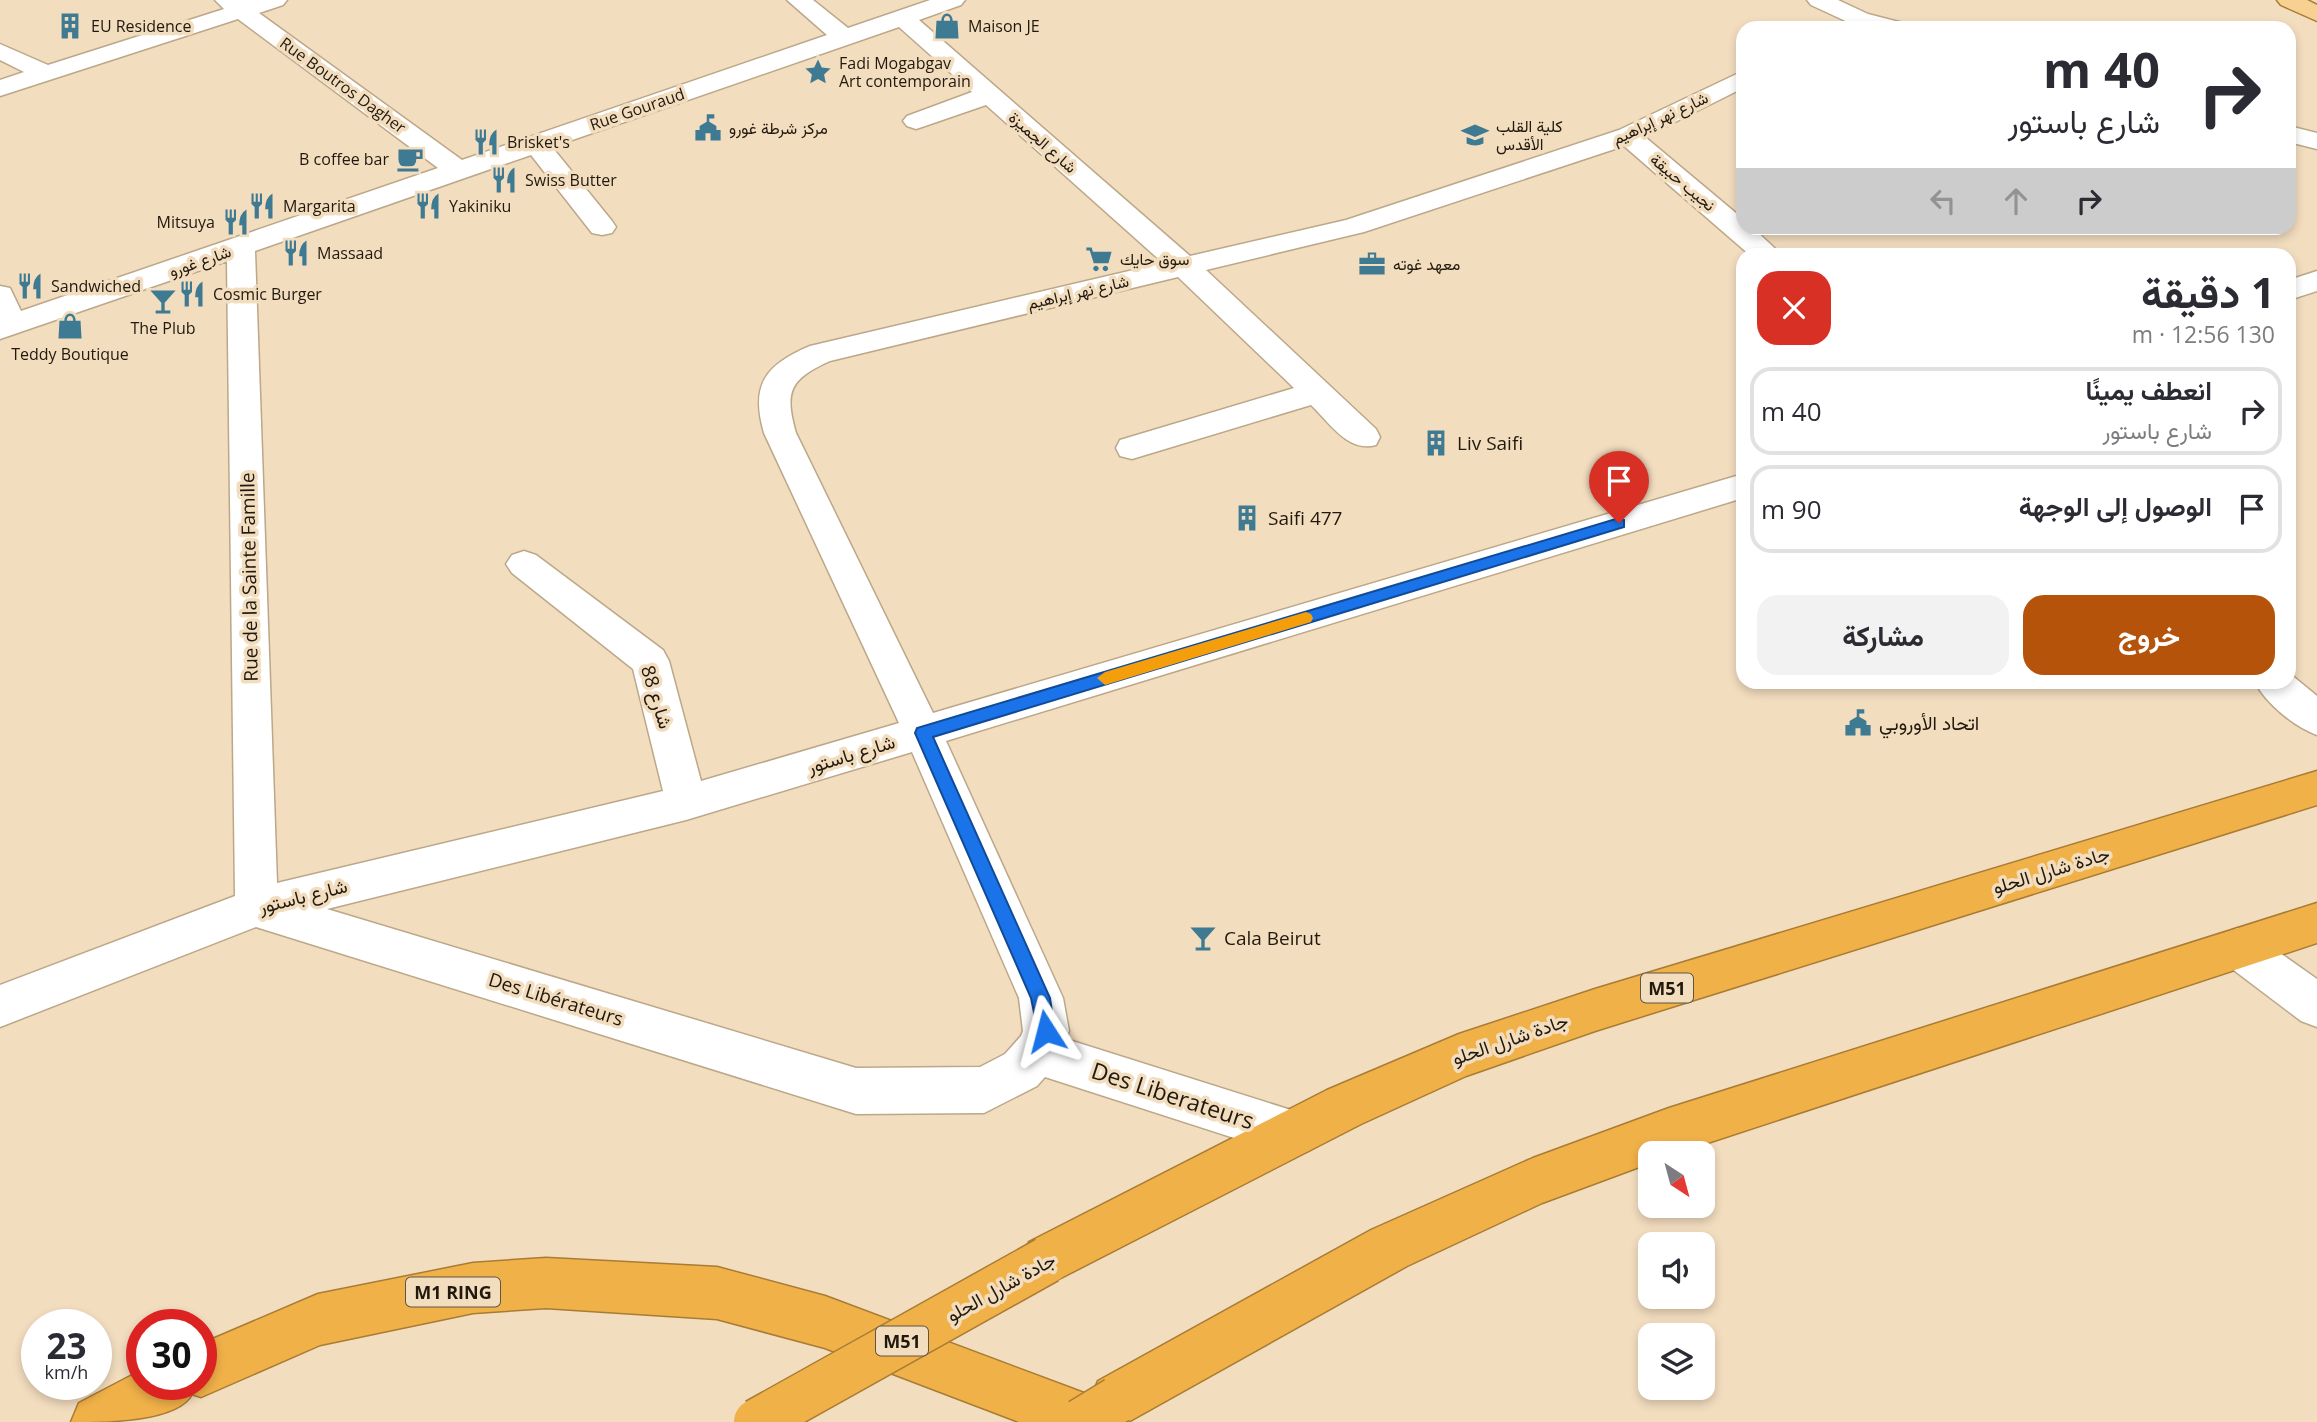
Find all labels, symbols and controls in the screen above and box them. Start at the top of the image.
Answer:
building icon: EU Residence [55,11,85,41]
shop icon: Maison JE [932,11,962,41]
place label: EU Residence [91,15,191,37]
place label: Maison JE [968,15,1040,37]
street label: Rue Boutros Dagher [276,32,411,138]
text: 40 m [2043,36,2160,102]
icon: right [2184,49,2275,140]
place label: Fadi Mogabgav Art contemporain [839,52,971,92]
place icon: Fadi Mogabgav Art contemporain [803,57,833,87]
street label: Rue Gouraud [587,82,687,136]
street label: شارع نهر إبراهيم [1608,86,1712,151]
text: شارع باستور [2008,99,2160,142]
street label: شارع الجميزة [1004,106,1082,178]
public building icon: مركز شرطة غورو [693,113,723,143]
place label: كلية القلب الأقدس [1496,115,1563,155]
place label: مركز شرطة غورو [729,117,828,139]
school or university icon: كلية القلب الأقدس [1460,120,1490,150]
restaurant icon: Brisket's [471,127,501,157]
place label: Brisket's [507,131,570,153]
cafe icon: B coffee bar [395,144,425,174]
place label: B coffee bar [299,148,389,170]
street label: نجيب حبيقة [1646,148,1720,216]
restaurant icon: Swiss Butter [489,165,519,195]
place label: Swiss Butter [525,169,617,191]
icon: left [1924,182,1962,220]
icon: ahead [1997,182,2035,220]
icon: right [2070,182,2108,220]
restaurant icon: Margarita [247,191,277,221]
restaurant icon: Yakiniku [413,191,443,221]
place label: Margarita [283,195,356,217]
place label: Yakiniku [449,195,511,217]
restaurant icon: Mitsuya [221,207,251,237]
place label: Mitsuya [157,211,215,233]
restaurant icon: Massaad [281,238,311,268]
street label: شارع غورو [166,240,234,283]
place label: Massaad [317,242,383,264]
supermarket icon: سوق حايك [1084,244,1114,274]
place label: سوق حايك [1120,248,1189,270]
office icon: معهد غوته [1357,249,1387,279]
place label: معهد غوته [1393,253,1460,275]
text: 1 دقيقة [2141,263,2275,320]
street label: شارع نهر إبراهيم [1025,270,1131,315]
restaurant icon: Sandwiched [15,271,45,301]
button: close [1757,271,1831,345]
place label: Sandwiched [51,275,141,297]
restaurant icon: Cosmic Burger [177,279,207,309]
place label: Cosmic Burger [213,283,322,305]
bar icon: The Plub [148,286,178,316]
shop icon: Teddy Boutique [55,311,85,341]
place label: The Plub [130,317,196,339]
text: 130 m · 12:56 [2132,318,2275,350]
place label: Teddy Boutique [11,343,129,365]
text: انعطف يمينًا [2085,372,2212,408]
icon: right [2233,392,2271,430]
text: 40 m [1761,393,1822,429]
text: شارع باستور [2102,414,2212,446]
building icon: Liv Saifi [1421,428,1451,458]
place label: Liv Saifi [1457,430,1523,456]
pin [1589,451,1649,523]
icon: arrive [1600,462,1638,500]
street label: Rue de la Sainte Famille [234,472,264,682]
text: الوصول إلى الوجهة [2019,488,2212,524]
icon: arrive [2233,490,2271,528]
text: 90 m [1761,491,1822,527]
building icon: Saifi 477 [1232,503,1262,533]
place label: Saifi 477 [1268,505,1343,531]
button: مشاركة [1757,595,2009,675]
button: خروج [2023,595,2275,675]
street label: شارع 88 [635,662,679,732]
public building icon: اتحاد الأوروبي [1843,708,1873,738]
place label: اتحاد الأوروبي [1879,710,1979,739]
street label: شارع باستور [803,728,898,780]
street label: جادة شارل الحلو [1989,840,2113,900]
street label: شارع باستور [255,872,350,920]
bar icon: Cala Beirut [1188,923,1218,953]
place label: Cala Beirut [1224,925,1321,951]
street label: Des Libérateurs [485,966,627,1032]
road number: M51 [1641,973,1693,1002]
position arrow [1009,994,1083,1068]
street label: جادة شارل الحلو [1449,1007,1571,1071]
street label: Des Liberateurs [1088,1054,1258,1136]
north arrow [1638,1141,1715,1218]
map controls [1638,1141,1715,1400]
button: sound [1638,1232,1715,1309]
street label: جادة شارل الحلو [942,1246,1060,1328]
road number: M1 RING [406,1278,500,1307]
speed limit sign: 30 [126,1309,217,1400]
text: 23 [46,1322,87,1369]
button: layers [1638,1323,1715,1400]
road number: M51 [876,1326,928,1356]
text: km/h [45,1360,88,1384]

